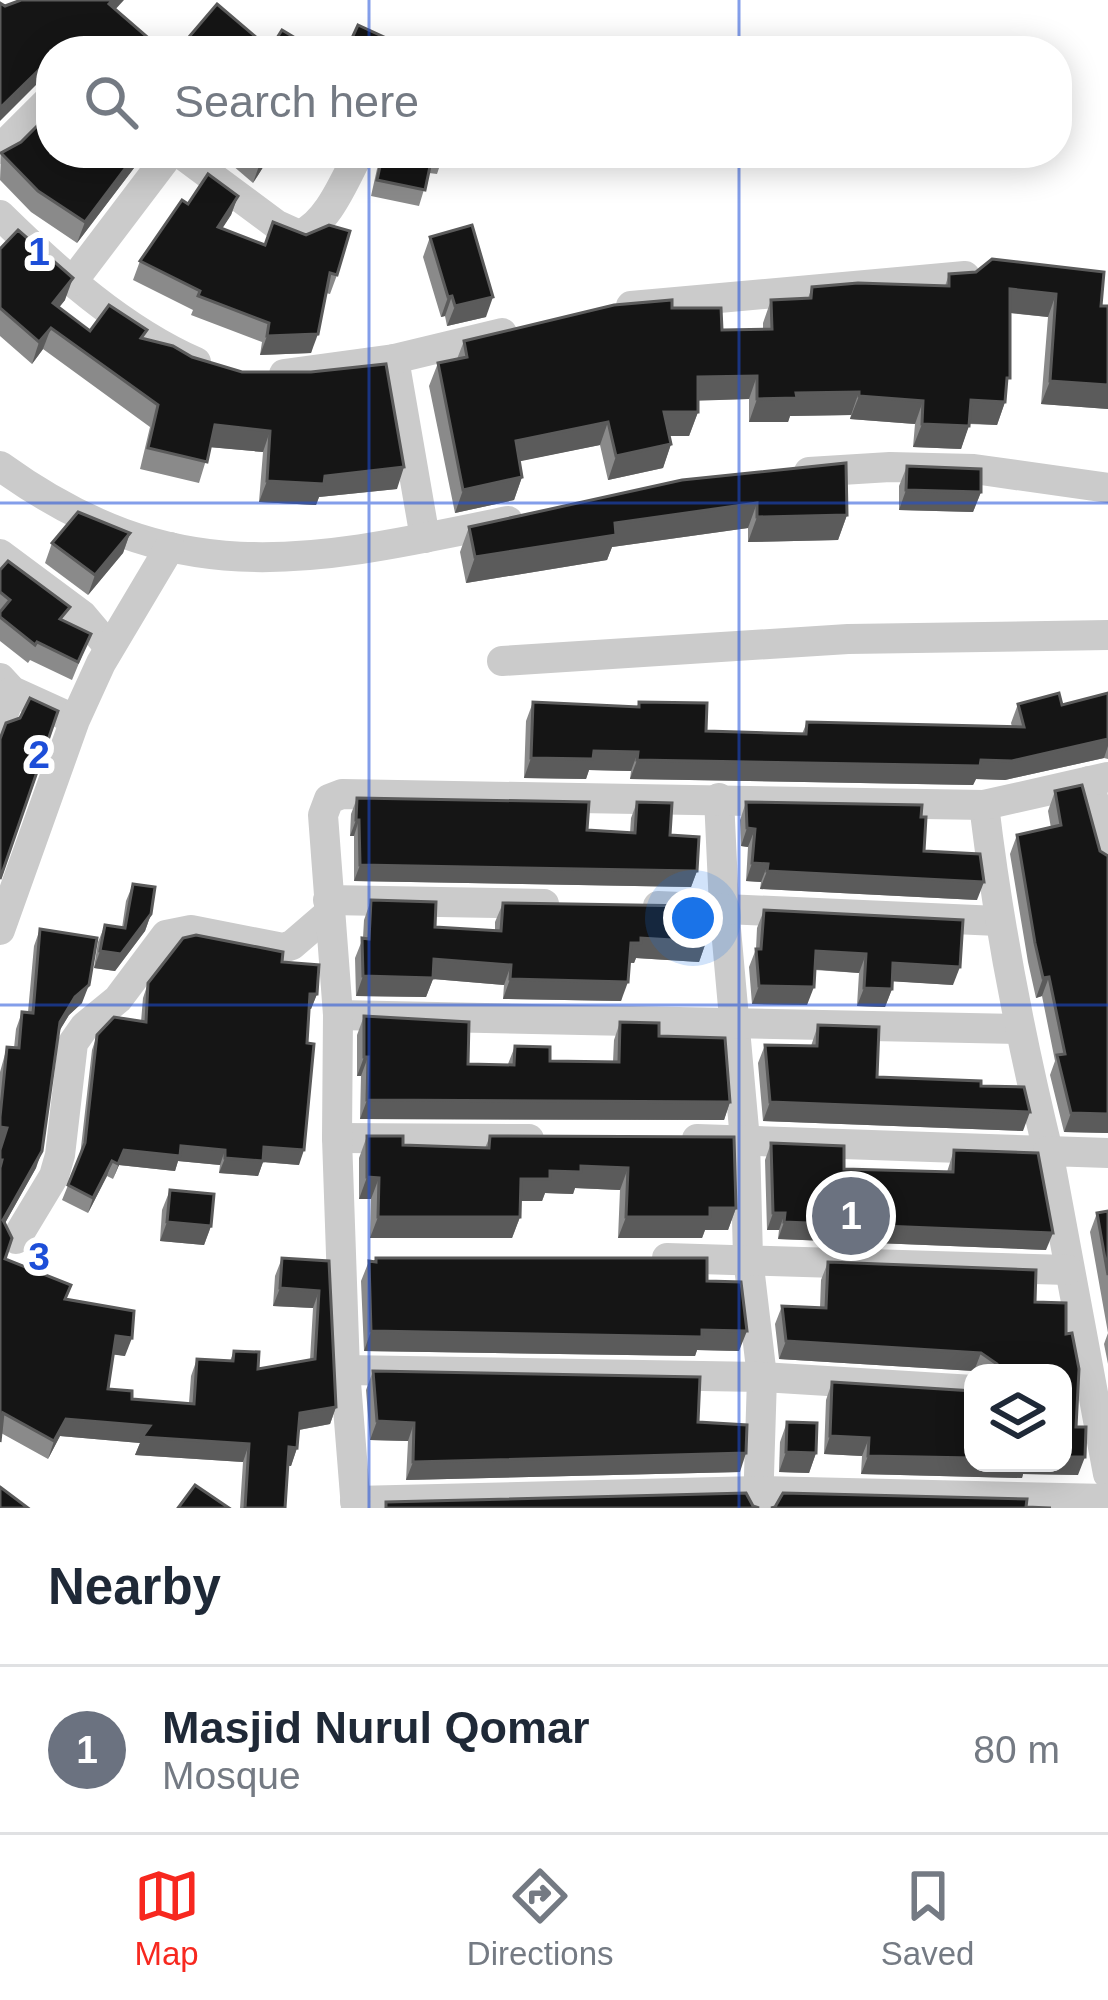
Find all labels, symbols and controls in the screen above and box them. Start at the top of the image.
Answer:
search box [36,36,1072,168]
icon: search [78,69,144,135]
text: Search here [174,76,419,127]
text: 1 [28,230,50,273]
text: 2 [28,733,50,776]
your location [663,888,723,948]
pin: 1 [812,1171,890,1261]
text: 3 [28,1235,50,1278]
map controls [964,1364,1072,1472]
button: layers [964,1364,1072,1472]
text: Nearby [48,1558,221,1615]
text: Masjid Nurul Qomar [162,1702,590,1753]
text: 1 [76,1728,98,1771]
text: 80 m [973,1728,1060,1771]
text: Mosque [162,1754,301,1797]
tab: Map [134,1863,200,1973]
tab: Directions [467,1863,614,1973]
tab: Saved [881,1863,974,1973]

